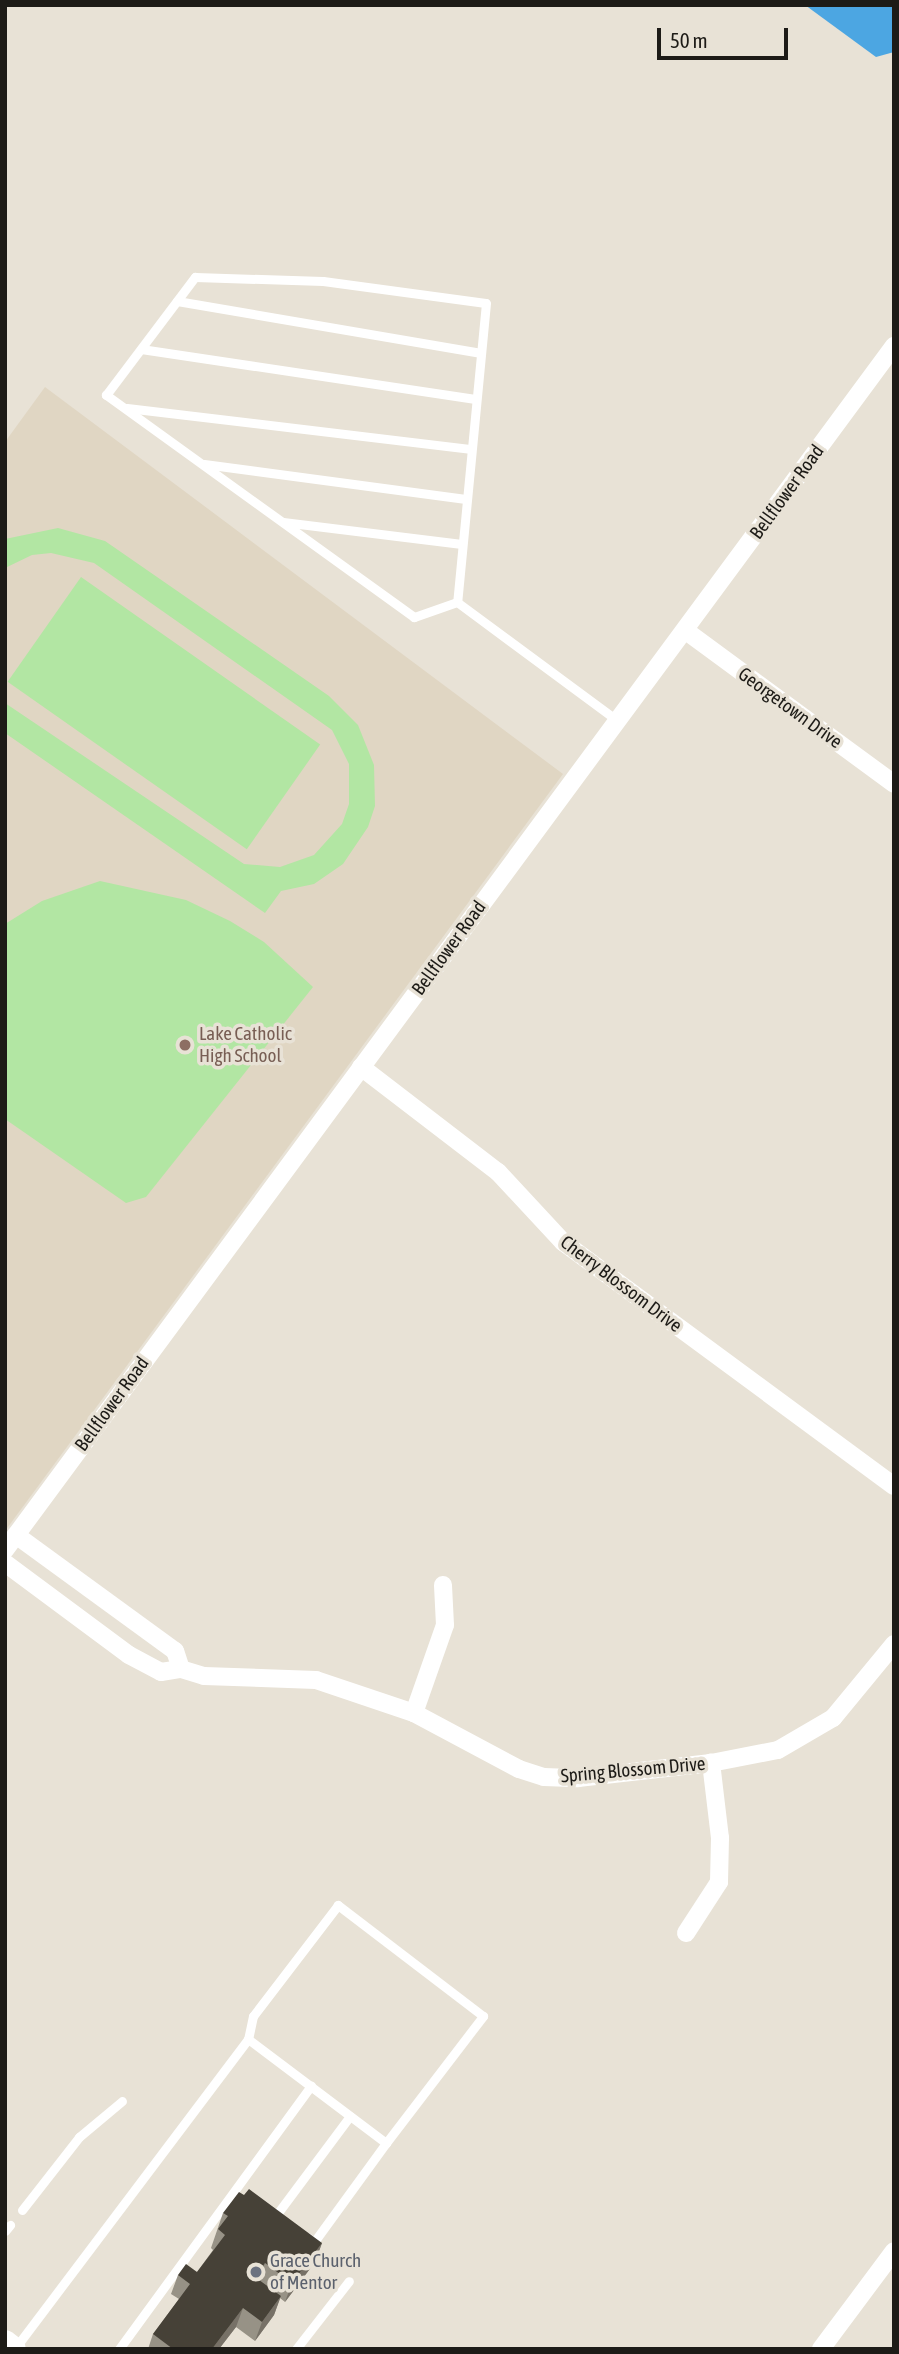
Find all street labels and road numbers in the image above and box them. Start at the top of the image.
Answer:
street label: Bellflower Road [745,440,829,544]
street label: Georgetown Drive [734,663,846,753]
street label: Bellflower Road [407,896,491,1000]
street label: Cherry Blossom Drive [556,1231,686,1337]
street label: Bellflower Road [70,1352,154,1456]
street label: Spring Blossom Drive [560,1752,706,1788]

